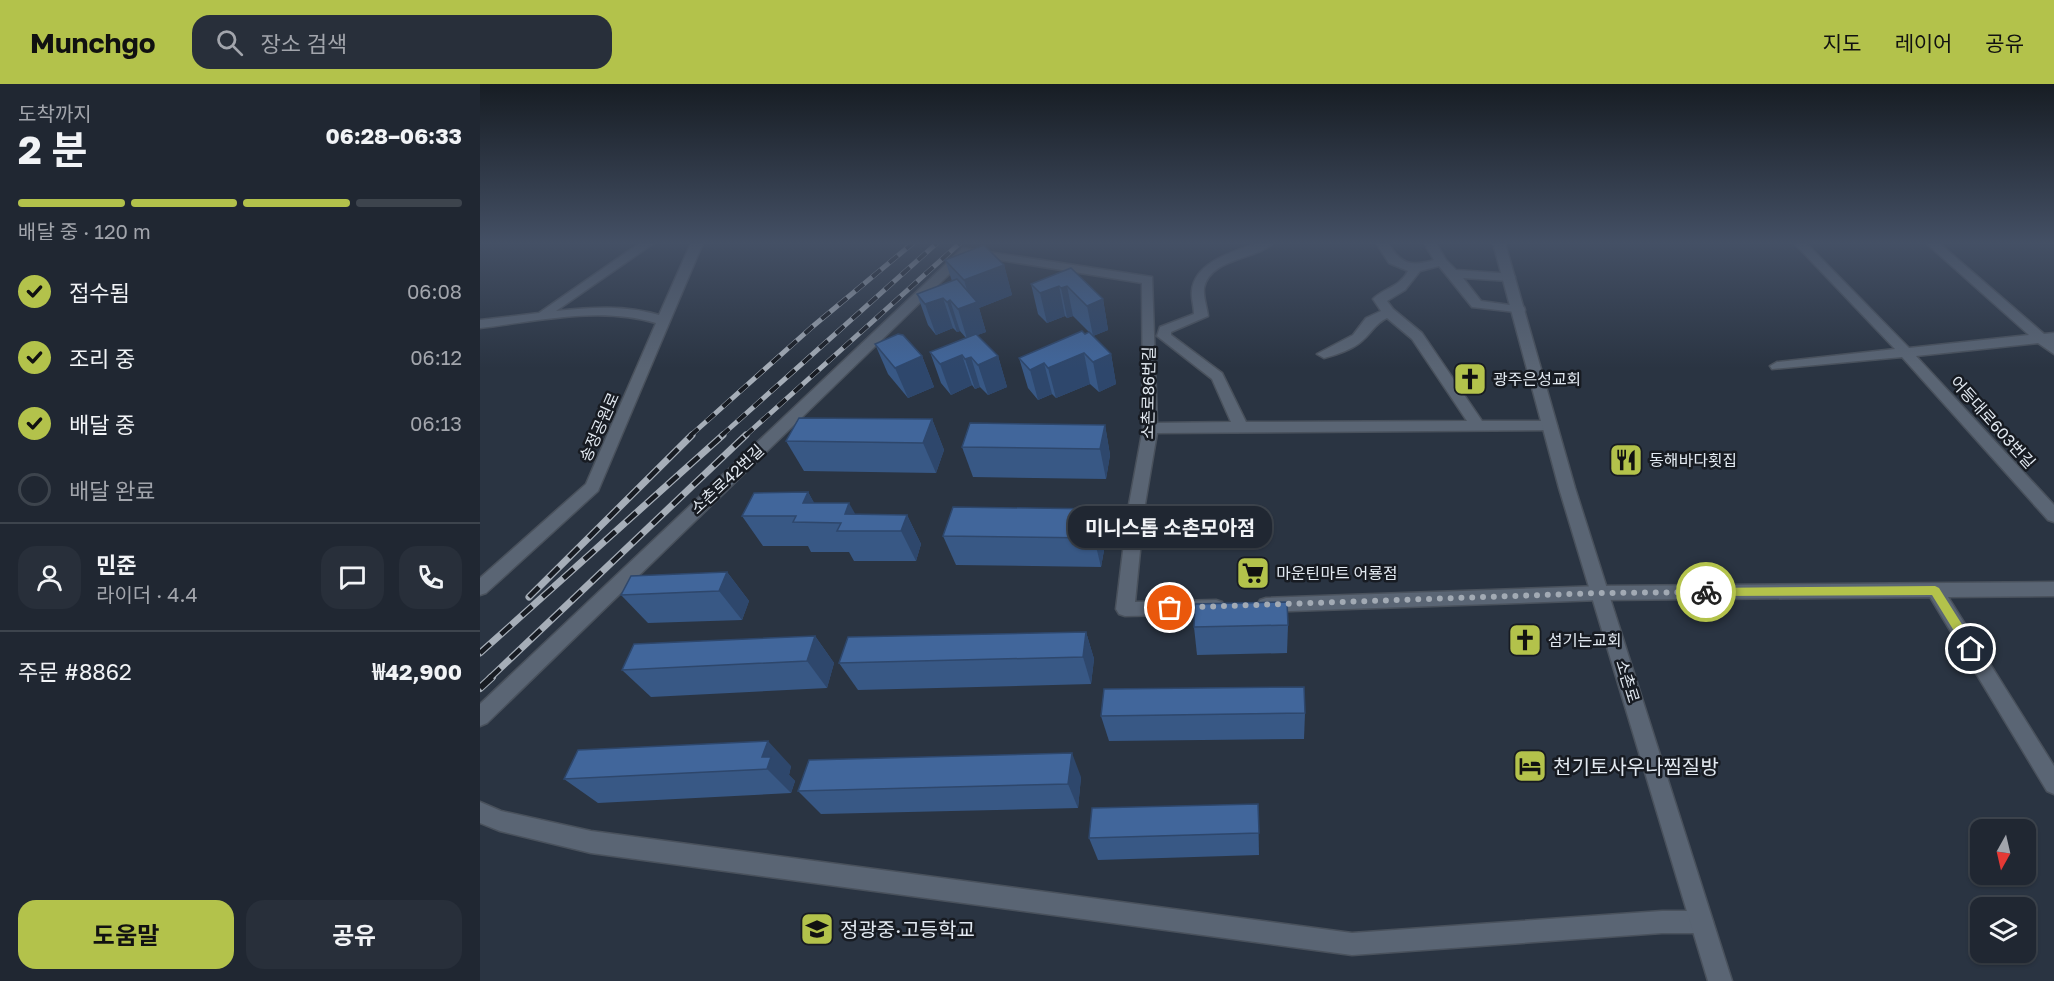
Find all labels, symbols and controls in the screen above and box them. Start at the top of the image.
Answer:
search box [192,15,612,69]
text: Munchgo [30,26,156,59]
icon: search [213,26,246,59]
text: 장소 검색 [261,30,347,57]
text: 지도 [1823,30,1861,56]
text: 레이어 [1894,30,1952,56]
text: 공유 [1985,30,2024,56]
text: 도착까지 [18,101,92,125]
text: 06:28–06:33 [325,122,462,149]
text: 2 분 [18,126,87,173]
text: 배달 중 · 120 m [18,219,151,243]
icon: check [18,275,51,308]
text: 접수됨 [69,279,130,306]
text: 06:08 [407,279,462,303]
icon: check [18,341,51,374]
text: 조리 중 [69,345,135,372]
text: 06:12 [410,345,462,369]
street label: 소촌로86번길 [1137,346,1159,440]
church icon: 광주은성교회 [1452,361,1488,397]
place label: 광주은성교회 [1493,369,1581,389]
street label: 어등대로603번길 [1946,372,2040,472]
street label: 송정공원로 [575,389,623,465]
icon: check [18,407,51,440]
text: 배달 중 [69,411,135,438]
text: 06:13 [410,411,462,435]
street label: 소촌로42번길 [686,440,768,518]
restaurant icon: 동해바다횟집 [1608,442,1644,478]
place label: 동해바다횟집 [1649,450,1737,470]
text: 배달 완료 [69,477,155,504]
callout: 미니스톱 소촌모아점 [1068,506,1272,548]
text: 미니스톱 소촌모아점 [1085,515,1255,539]
button: person [18,546,81,609]
button: chat [321,546,384,609]
button: phone [399,546,462,609]
text: 민준 [96,551,136,578]
supermarket icon: 마운틴마트 어룡점 [1235,555,1271,591]
courier [1676,562,1736,622]
place label: 마운틴마트 어룡점 [1276,563,1398,583]
icon: bike [1690,576,1723,609]
text: 라이더 · 4.4 [96,582,198,606]
pin [1144,582,1195,633]
icon: bag [1153,591,1186,624]
church icon: 섬기는교회 [1507,622,1543,658]
pin [1945,623,1996,674]
place label: 섬기는교회 [1548,630,1622,650]
icon: home [1954,632,1987,665]
street label: 소촌로 [1612,657,1644,705]
text: 주문 #8862 [18,658,132,685]
text: ₩42,900 [372,658,462,685]
hotel icon: 천기토사우나찜질방 [1512,748,1548,784]
place label: 천기토사우나찜질방 [1553,754,1719,778]
north arrow [1970,819,2036,885]
map controls [1970,819,2036,963]
button: layers [1970,897,2036,963]
button: 도움말 [18,900,234,969]
button: 공유 [246,900,462,969]
school or university icon: 정광중·고등학교 [799,911,835,947]
place label: 정광중·고등학교 [840,917,975,941]

